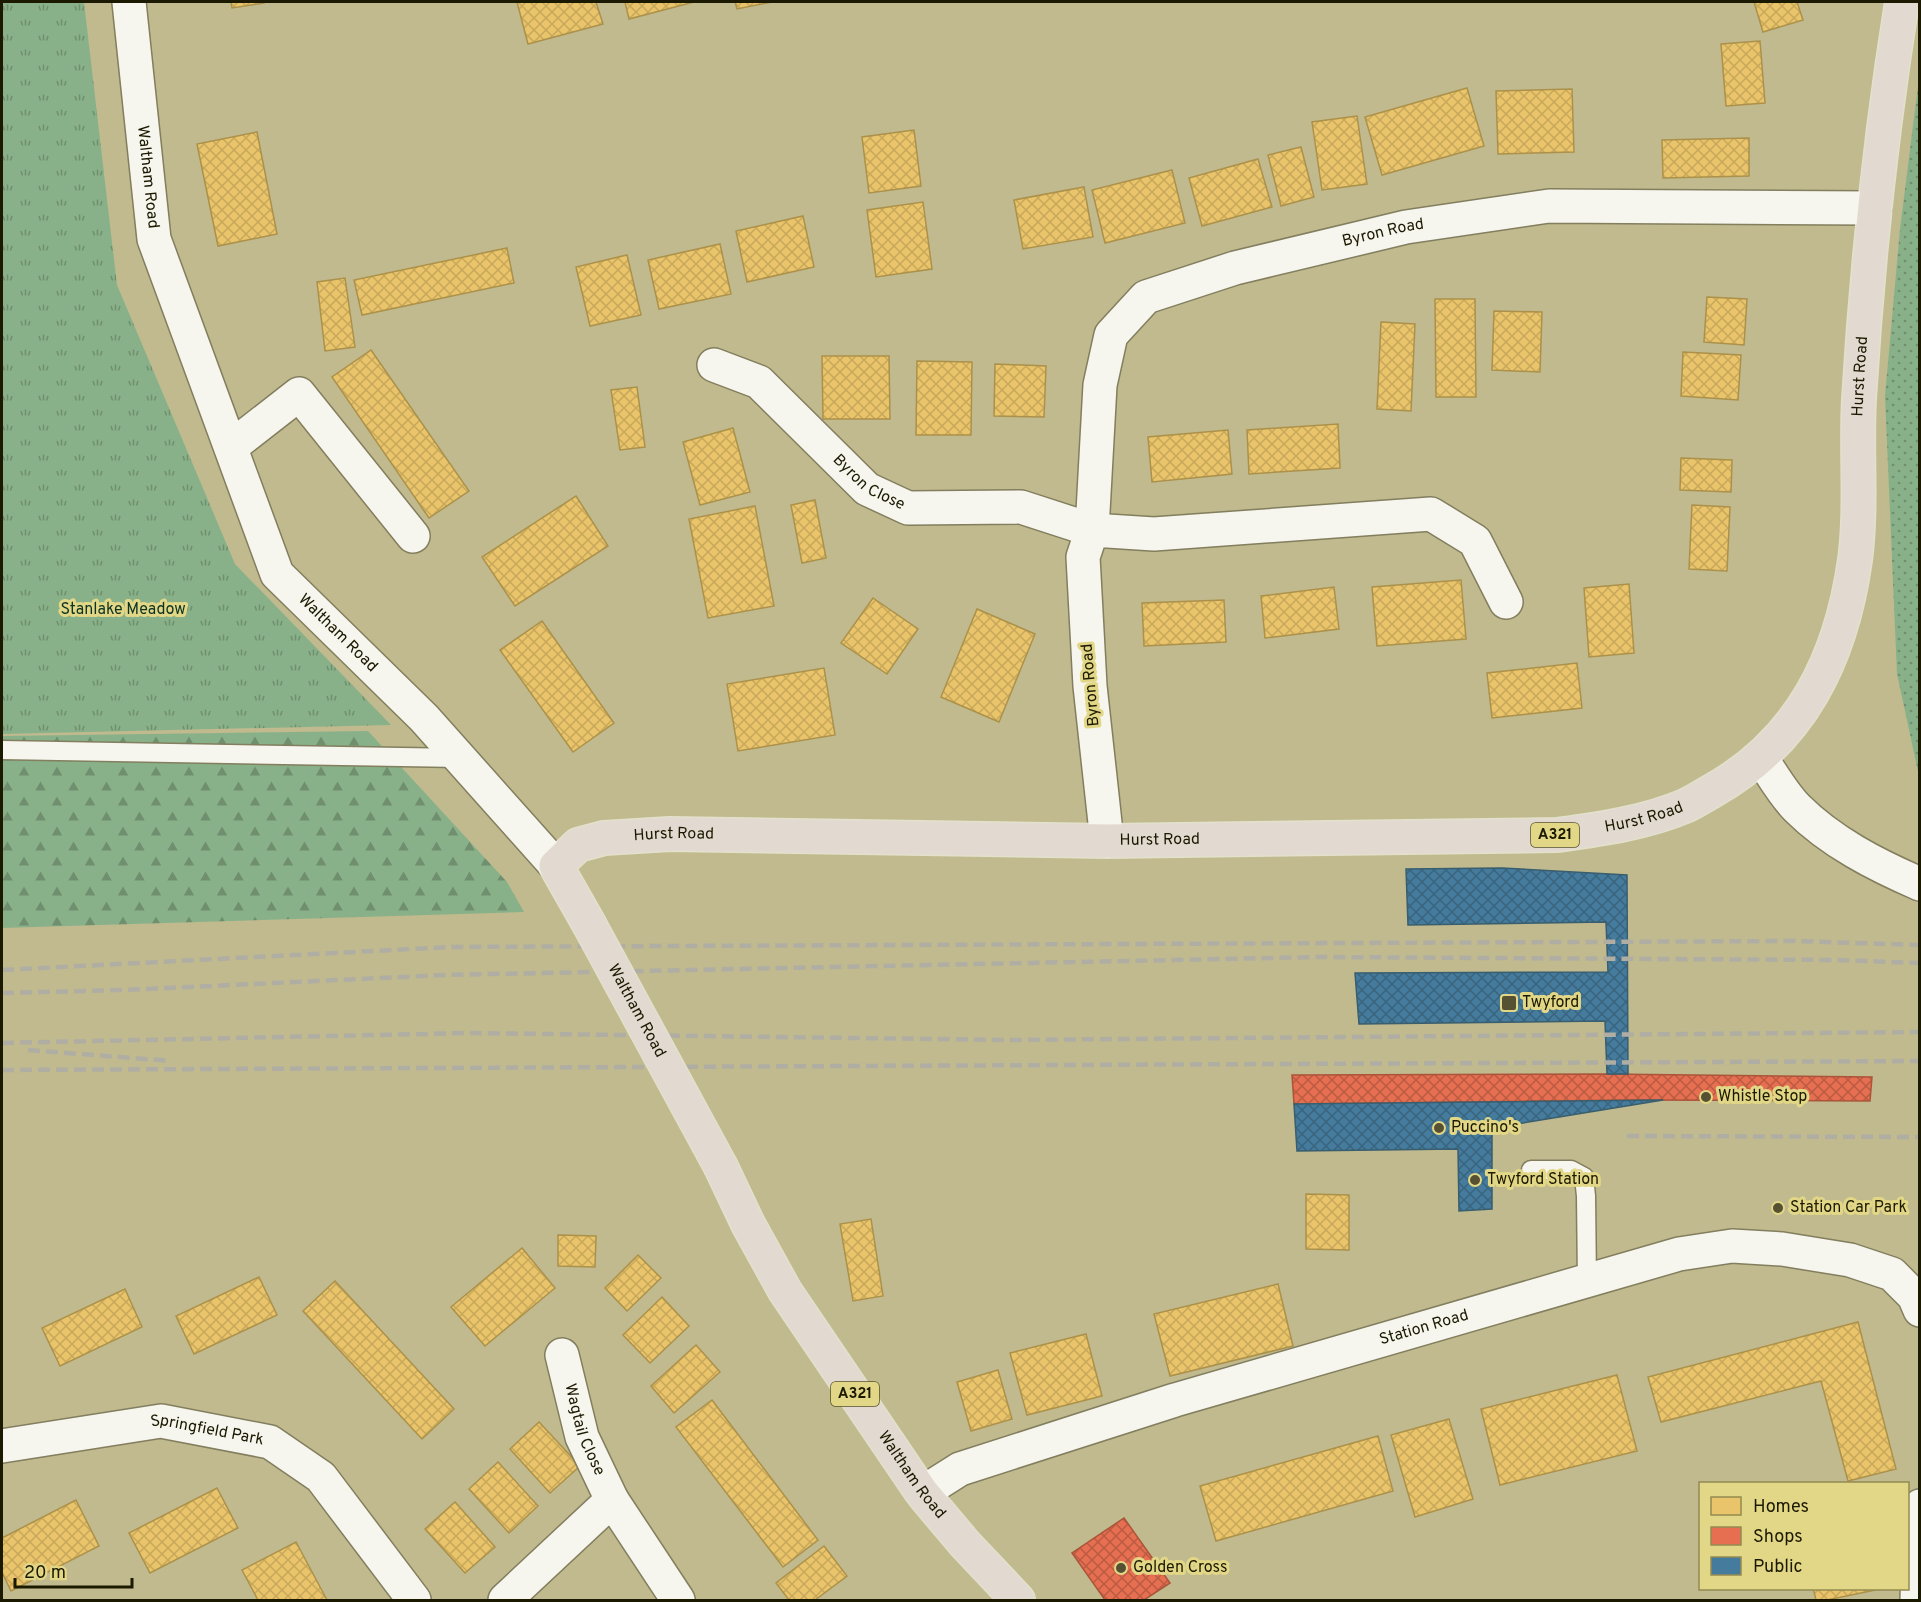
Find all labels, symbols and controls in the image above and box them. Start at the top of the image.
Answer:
street label: Waltham Road [132,125,163,230]
street label: Byron Road [1340,214,1425,252]
street label: Hurst Road [1848,335,1873,417]
street label: Byron Close [828,450,908,515]
street label: Waltham Road [294,590,382,677]
park label: Stanlake Meadow [60,600,186,620]
street label: Byron Road [1077,643,1105,727]
street label: Hurst Road [1603,798,1686,838]
road number: A321 [1531,823,1579,847]
street label: Hurst Road [633,824,714,846]
street label: Hurst Road [1119,830,1200,851]
street label: Waltham Road [603,961,670,1061]
place label: Twyford [1522,993,1579,1013]
marker: Twyford [1500,994,1518,1012]
place label: Whistle Stop [1718,1087,1807,1107]
marker: Whistle Stop [1699,1090,1713,1104]
place label: Puccino's [1451,1118,1519,1138]
marker: Puccino's [1432,1121,1446,1135]
place label: Twyford Station [1487,1170,1599,1190]
marker: Twyford Station [1468,1173,1482,1187]
place label: Station Car Park [1790,1198,1907,1218]
marker: Station Car Park [1771,1201,1785,1215]
street label: Station Road [1377,1305,1471,1350]
street label: Wagtail Close [559,1382,609,1479]
road number: A321 [831,1382,879,1406]
street label: Springfield Park [149,1411,266,1451]
street label: Waltham Road [873,1427,950,1523]
legend [1699,1482,1909,1590]
text: Homes [1753,1496,1809,1519]
text: Shops [1753,1526,1803,1549]
scale bar [15,1551,132,1589]
text: Public [1753,1556,1803,1579]
place label: Golden Cross [1133,1558,1228,1578]
marker: Golden Cross [1114,1561,1128,1575]
text: 20 m [24,1562,66,1585]

